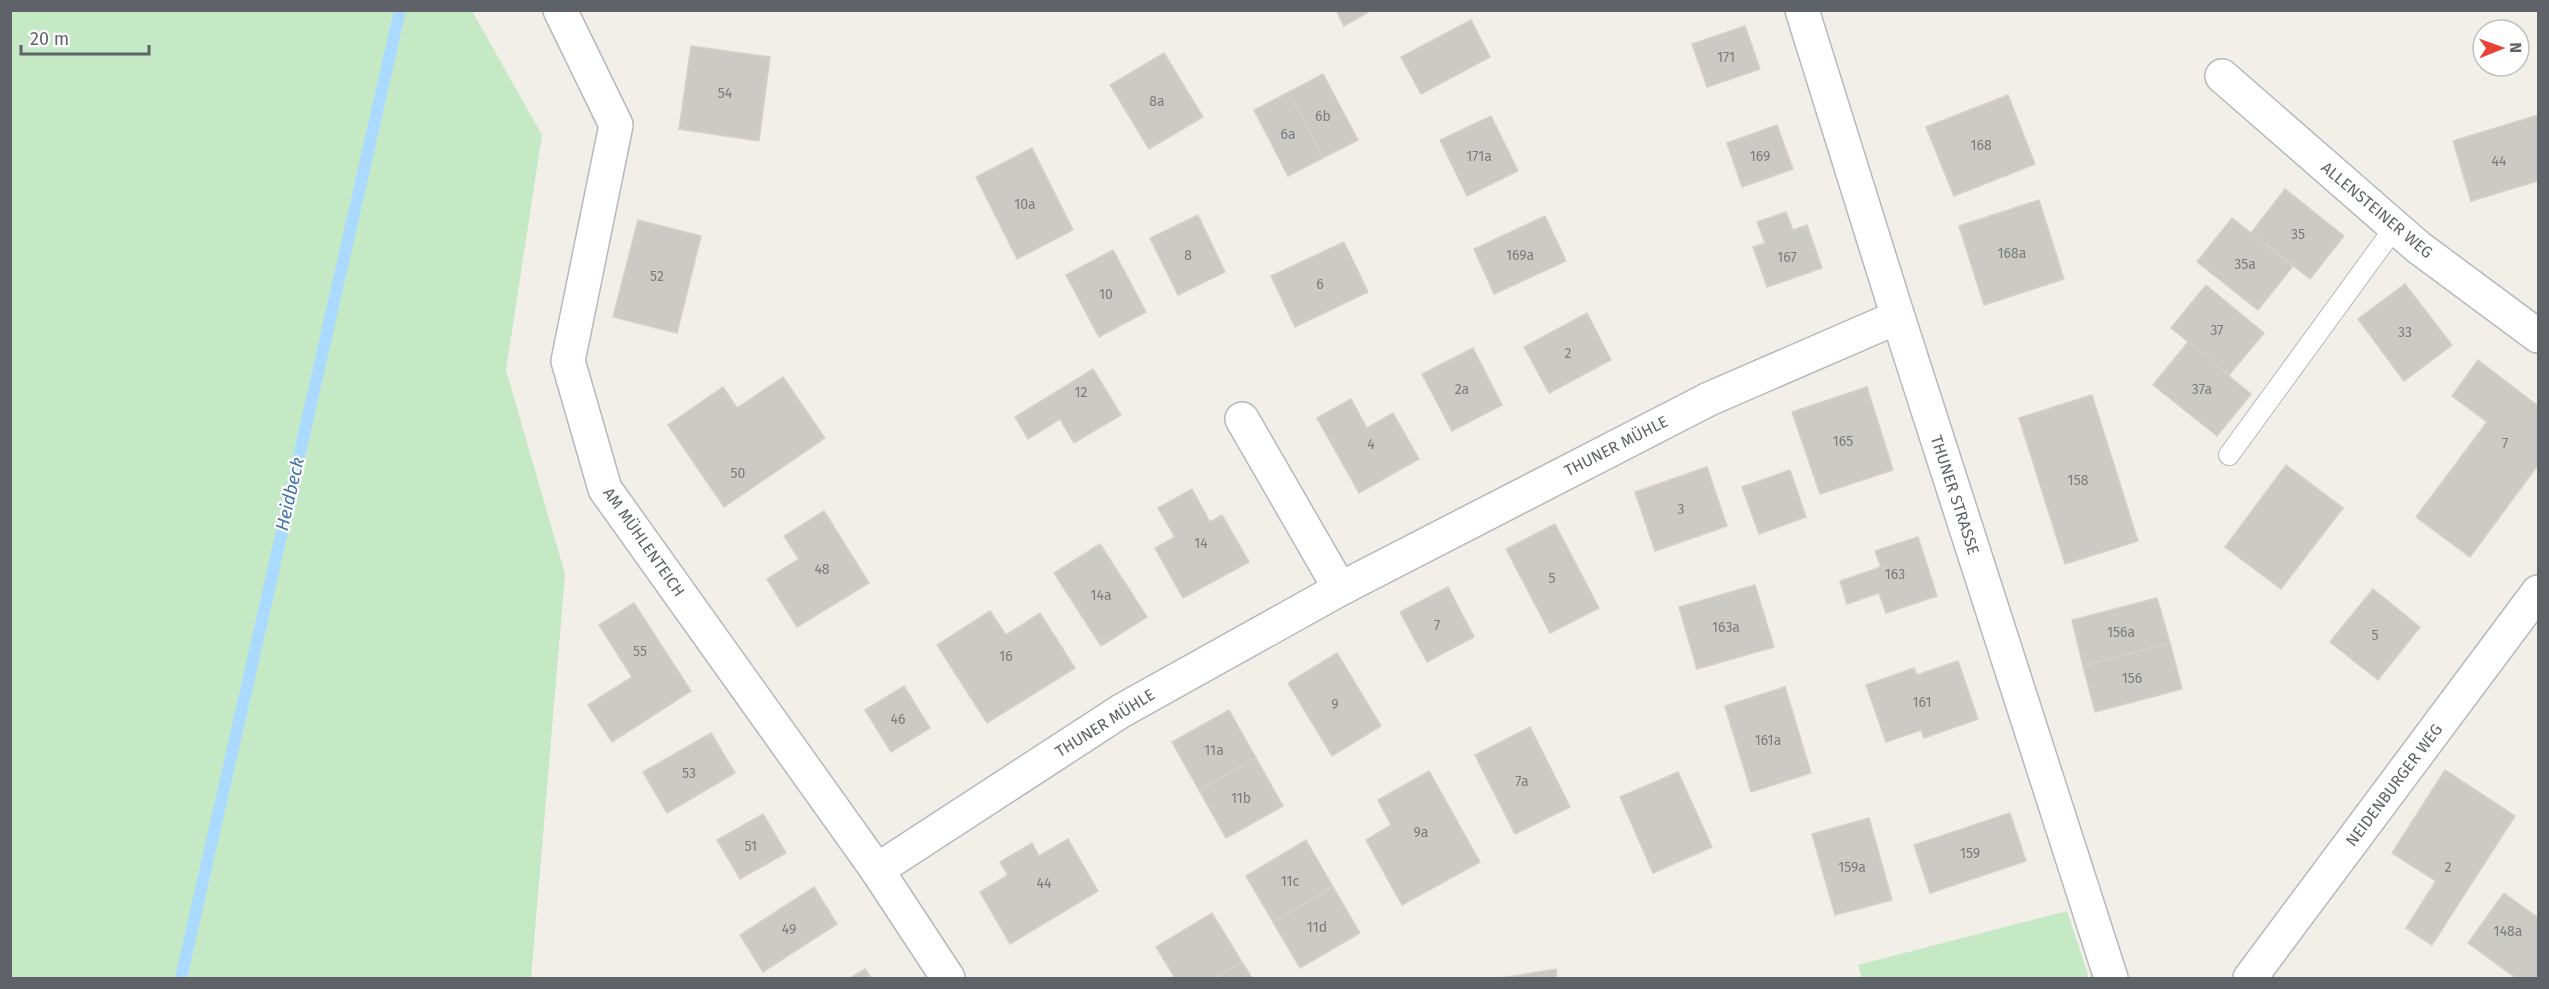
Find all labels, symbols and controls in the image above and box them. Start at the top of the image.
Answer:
scale bar [21,18,148,56]
north arrow [2471,18,2531,78]
text: 20 m [30,28,69,50]
text: N [2506,42,2525,53]
house number: 171 [1717,49,1735,66]
house number: 54 [718,85,733,102]
house number: 8a [1149,93,1165,110]
house number: 6b [1315,108,1331,125]
house number: 6a [1280,126,1296,143]
house number: 168 [1970,137,1992,154]
house number: 171a [1466,148,1492,165]
house number: 169 [1750,148,1770,165]
house number: 44 [2492,153,2507,170]
street label: ALLENSTEINER WEG [2317,158,2437,262]
house number: 10a [1014,196,1036,213]
house number: 35 [2291,226,2305,243]
house number: 168a [1998,245,2026,262]
house number: 8 [1184,247,1192,264]
house number: 169a [1506,247,1534,264]
house number: 167 [1777,249,1797,266]
house number: 35a [2234,256,2256,273]
house number: 52 [650,268,664,285]
house number: 6 [1316,276,1324,293]
house number: 10 [1099,286,1113,303]
house number: 37 [2210,322,2224,339]
house number: 33 [2398,324,2412,341]
house number: 2 [1565,345,1572,362]
house number: 2a [1455,381,1469,398]
house number: 37a [2192,381,2212,398]
house number: 12 [1075,384,1088,401]
street label: THUNER MÜHLE [1561,412,1671,480]
house number: 165 [1833,433,1853,450]
street label: THUNER STRASSE [1927,433,1983,557]
house number: 7 [2502,435,2508,452]
house number: 4 [1367,436,1375,453]
water label: Heidbeck [271,455,309,533]
house number: 50 [731,465,746,482]
house number: 158 [2068,472,2089,489]
street label: AM MÜHLENTEICH [599,484,689,600]
house number: 3 [1678,501,1685,518]
house number: 14 [1194,535,1208,552]
house number: 48 [814,561,830,578]
house number: 163 [1885,566,1905,583]
house number: 5 [1548,570,1556,587]
house number: 14a [1090,587,1112,604]
house number: 7 [1434,617,1440,634]
house number: 163a [1712,619,1740,636]
house number: 156a [2107,624,2135,641]
house number: 5 [2371,627,2379,644]
house number: 55 [633,643,647,660]
house number: 16 [999,648,1013,665]
house number: 156 [2122,670,2142,687]
street label: THUNER MÜHLE [1052,685,1158,761]
house number: 161 [1913,694,1931,711]
house number: 9 [1331,696,1339,713]
house number: 46 [891,711,905,728]
street label: NEIDENBURGER WEG [2342,720,2446,850]
house number: 161a [1755,732,1781,749]
house number: 11a [1204,742,1224,759]
house number: 53 [682,765,696,782]
house number: 7a [1515,773,1529,790]
house number: 11b [1231,790,1251,807]
house number: 9a [1414,824,1428,841]
house number: 51 [745,838,757,855]
house number: 159 [1960,845,1980,862]
house number: 159a [1838,859,1866,876]
house number: 2 [2445,859,2452,876]
house number: 11c [1281,873,1300,890]
house number: 44 [1037,875,1052,892]
house number: 11d [1307,919,1327,936]
house number: 49 [782,921,796,938]
house number: 148a [2494,923,2522,940]

